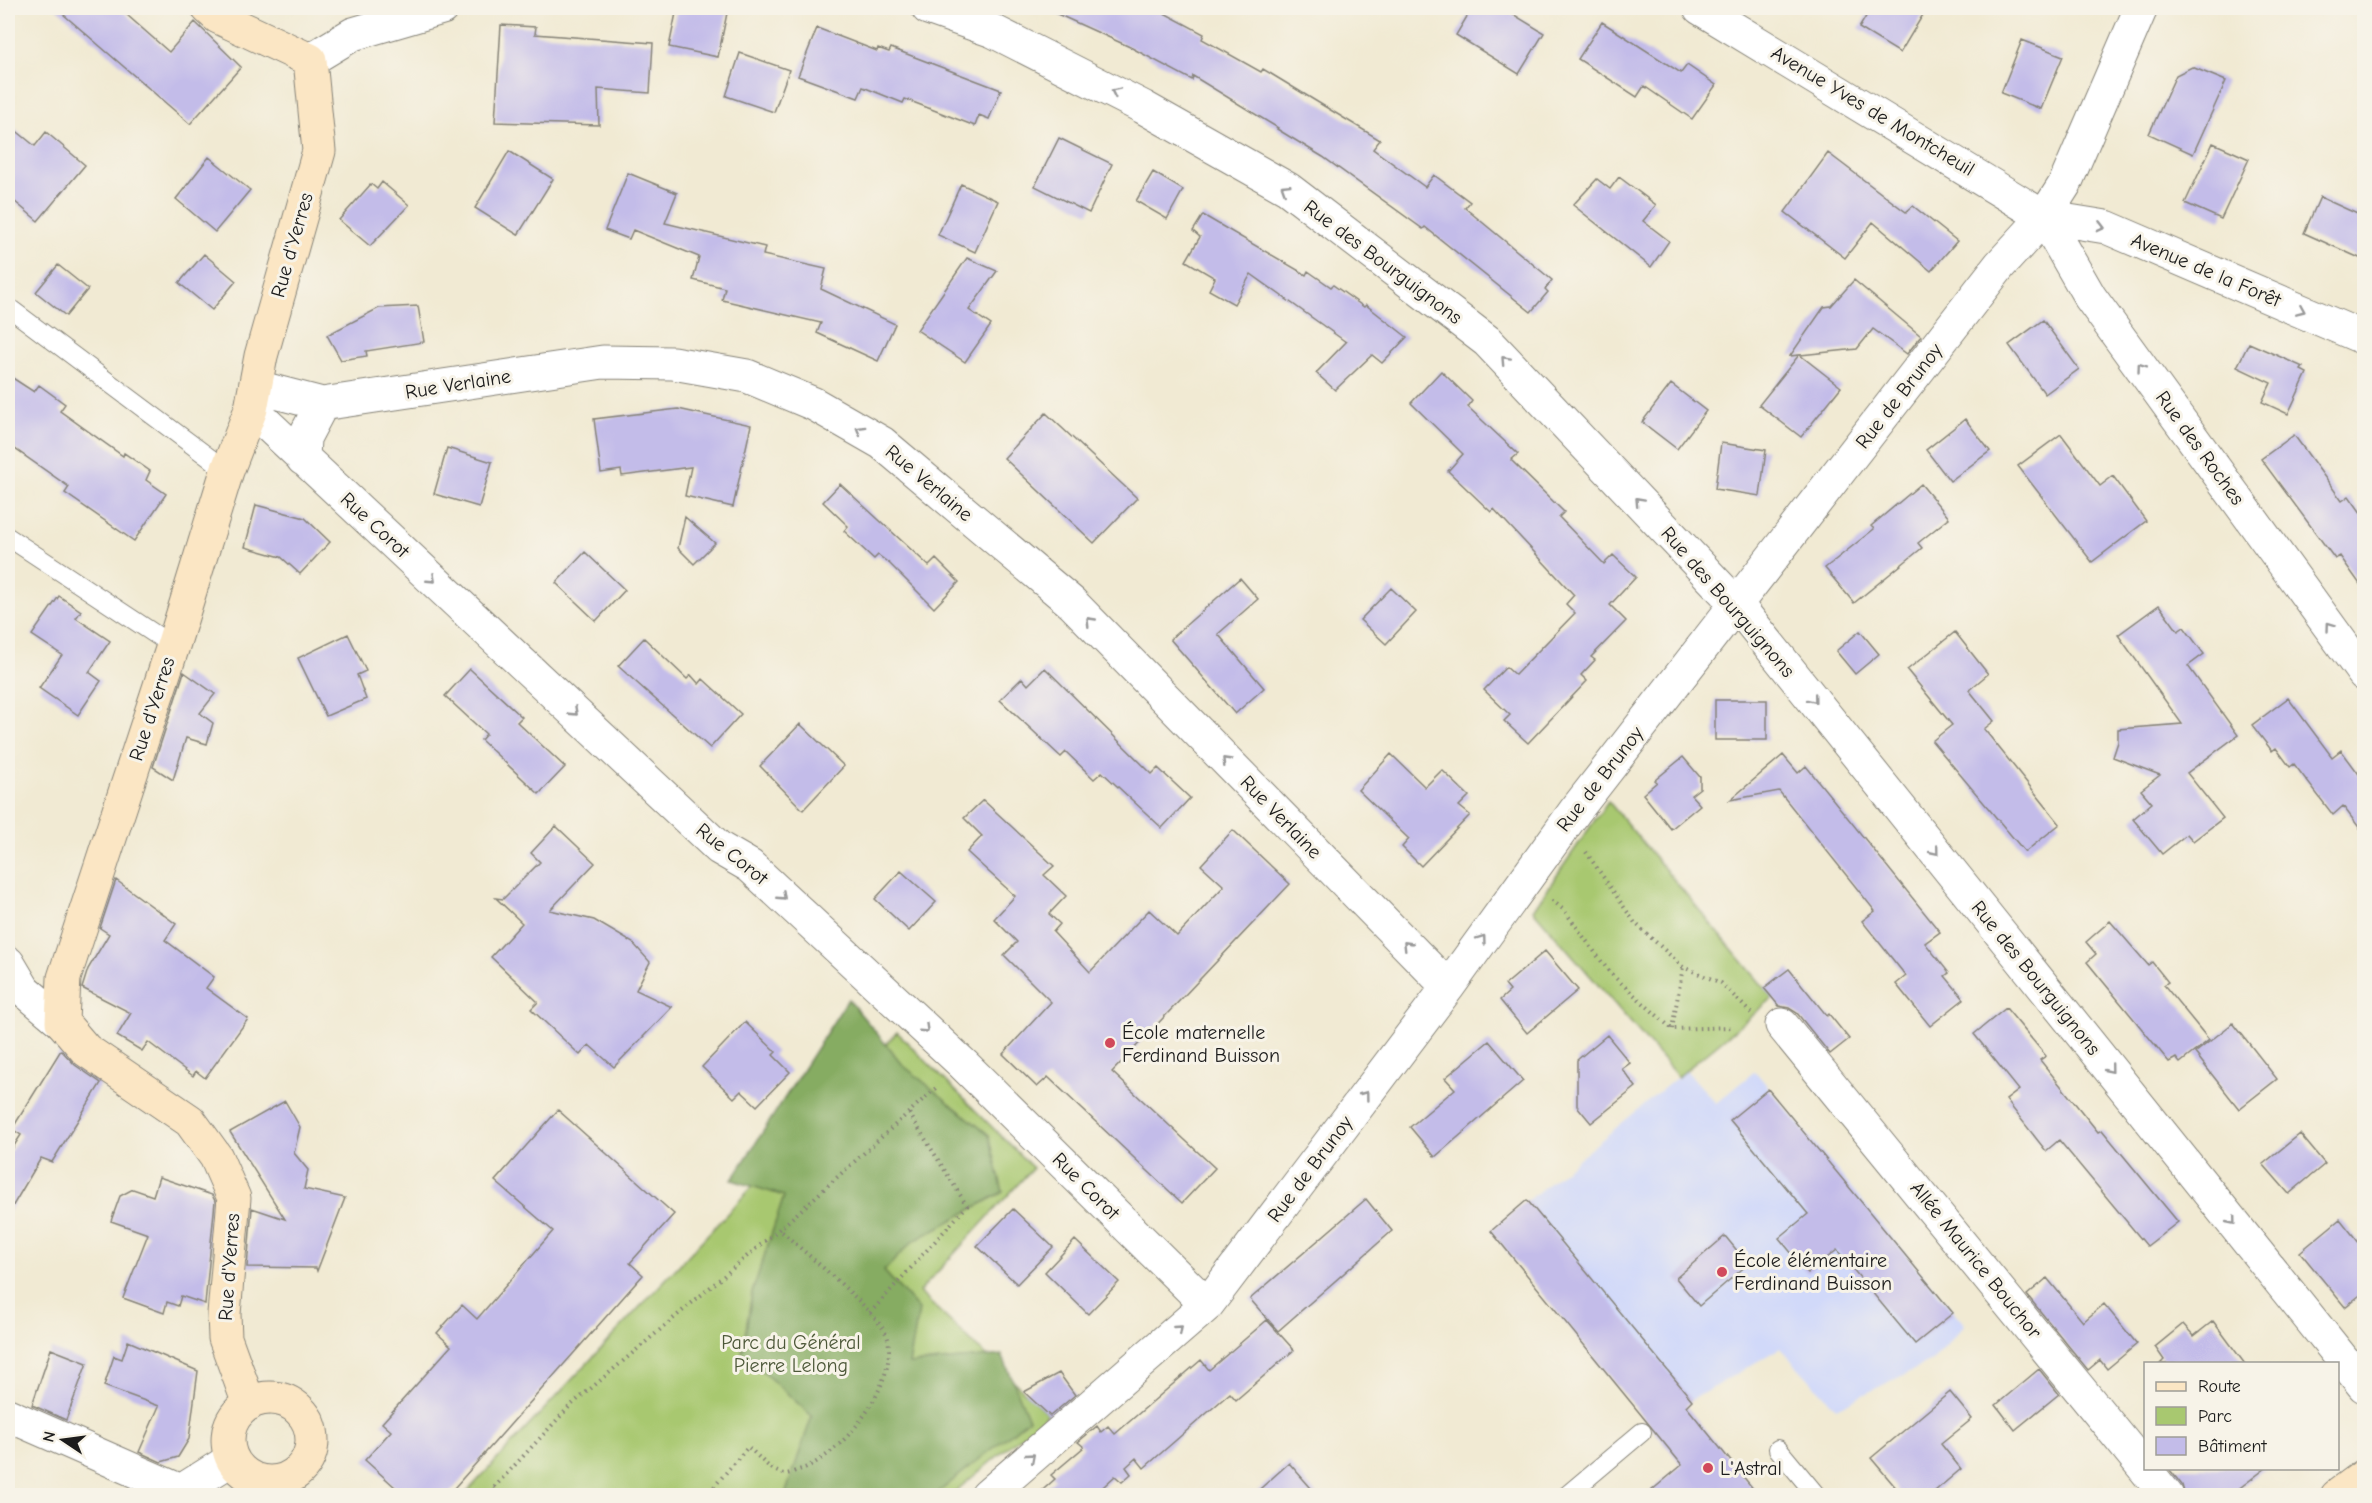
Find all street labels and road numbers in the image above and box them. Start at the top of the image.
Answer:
street label: Avenue Yves de Montcheuil [1767,41,1979,181]
street label: Rue d'Yerres [266,190,318,300]
street label: Rue des Bourguignons [1299,195,1467,329]
street label: Avenue de la Forêt [2128,228,2285,312]
street label: Rue de Brunoy [1851,339,1947,453]
street label: Rue Verlaine [404,364,512,404]
street label: Rue des Roches [2151,386,2249,510]
street label: Rue Verlaine [881,440,977,526]
street label: Rue Corot [336,487,415,563]
street label: Rue des Bourguignons [1656,522,1800,682]
street label: Rue d'Yerres [124,654,180,764]
street label: Rue de Brunoy [1552,722,1648,836]
street label: Rue Verlaine [1236,771,1326,863]
street label: Rue Corot [692,818,773,891]
street label: Rue des Bourguignons [1967,896,2105,1060]
street label: Rue de Brunoy [1263,1111,1357,1227]
street label: Rue Corot [1048,1148,1125,1225]
street label: Allée Maurice Bouchor [1906,1177,2046,1343]
street label: Rue d'Yerres [214,1212,244,1322]

